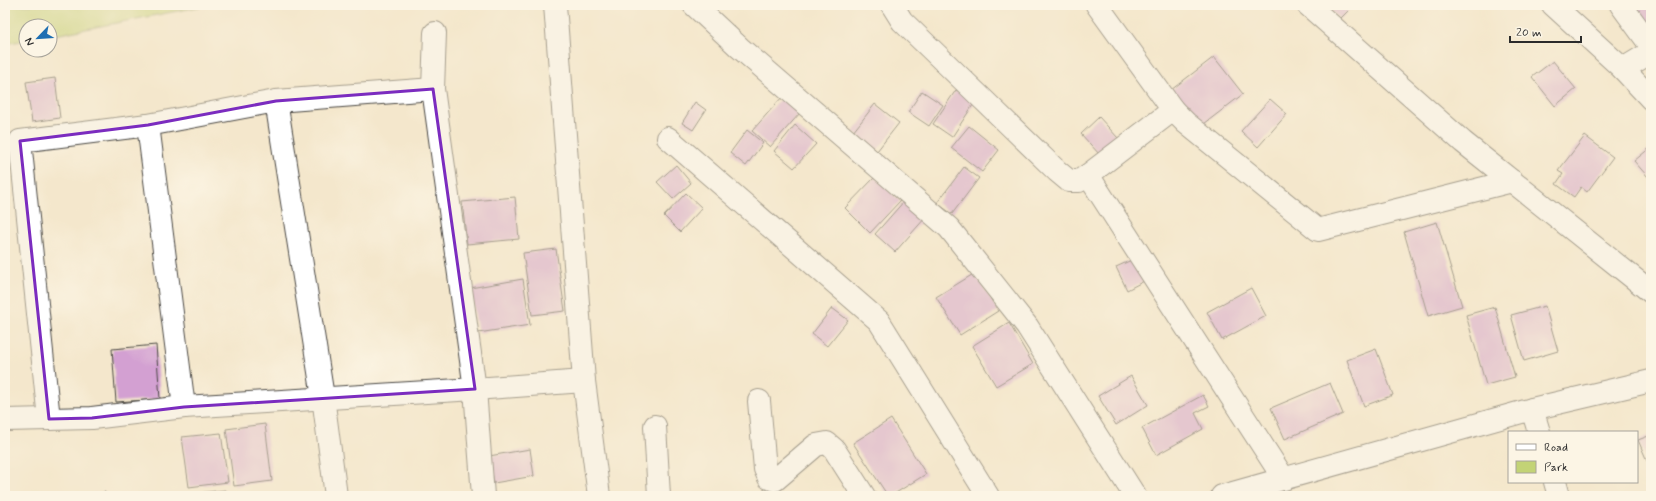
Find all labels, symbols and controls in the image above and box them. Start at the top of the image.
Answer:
north arrow [18,18,58,58]
scale bar [1510,18,1581,44]
text: 20 m [1516,25,1542,41]
text: N [22,36,38,48]
legend [1508,431,1638,483]
text: Road [1544,440,1568,456]
text: Park [1544,460,1568,476]

